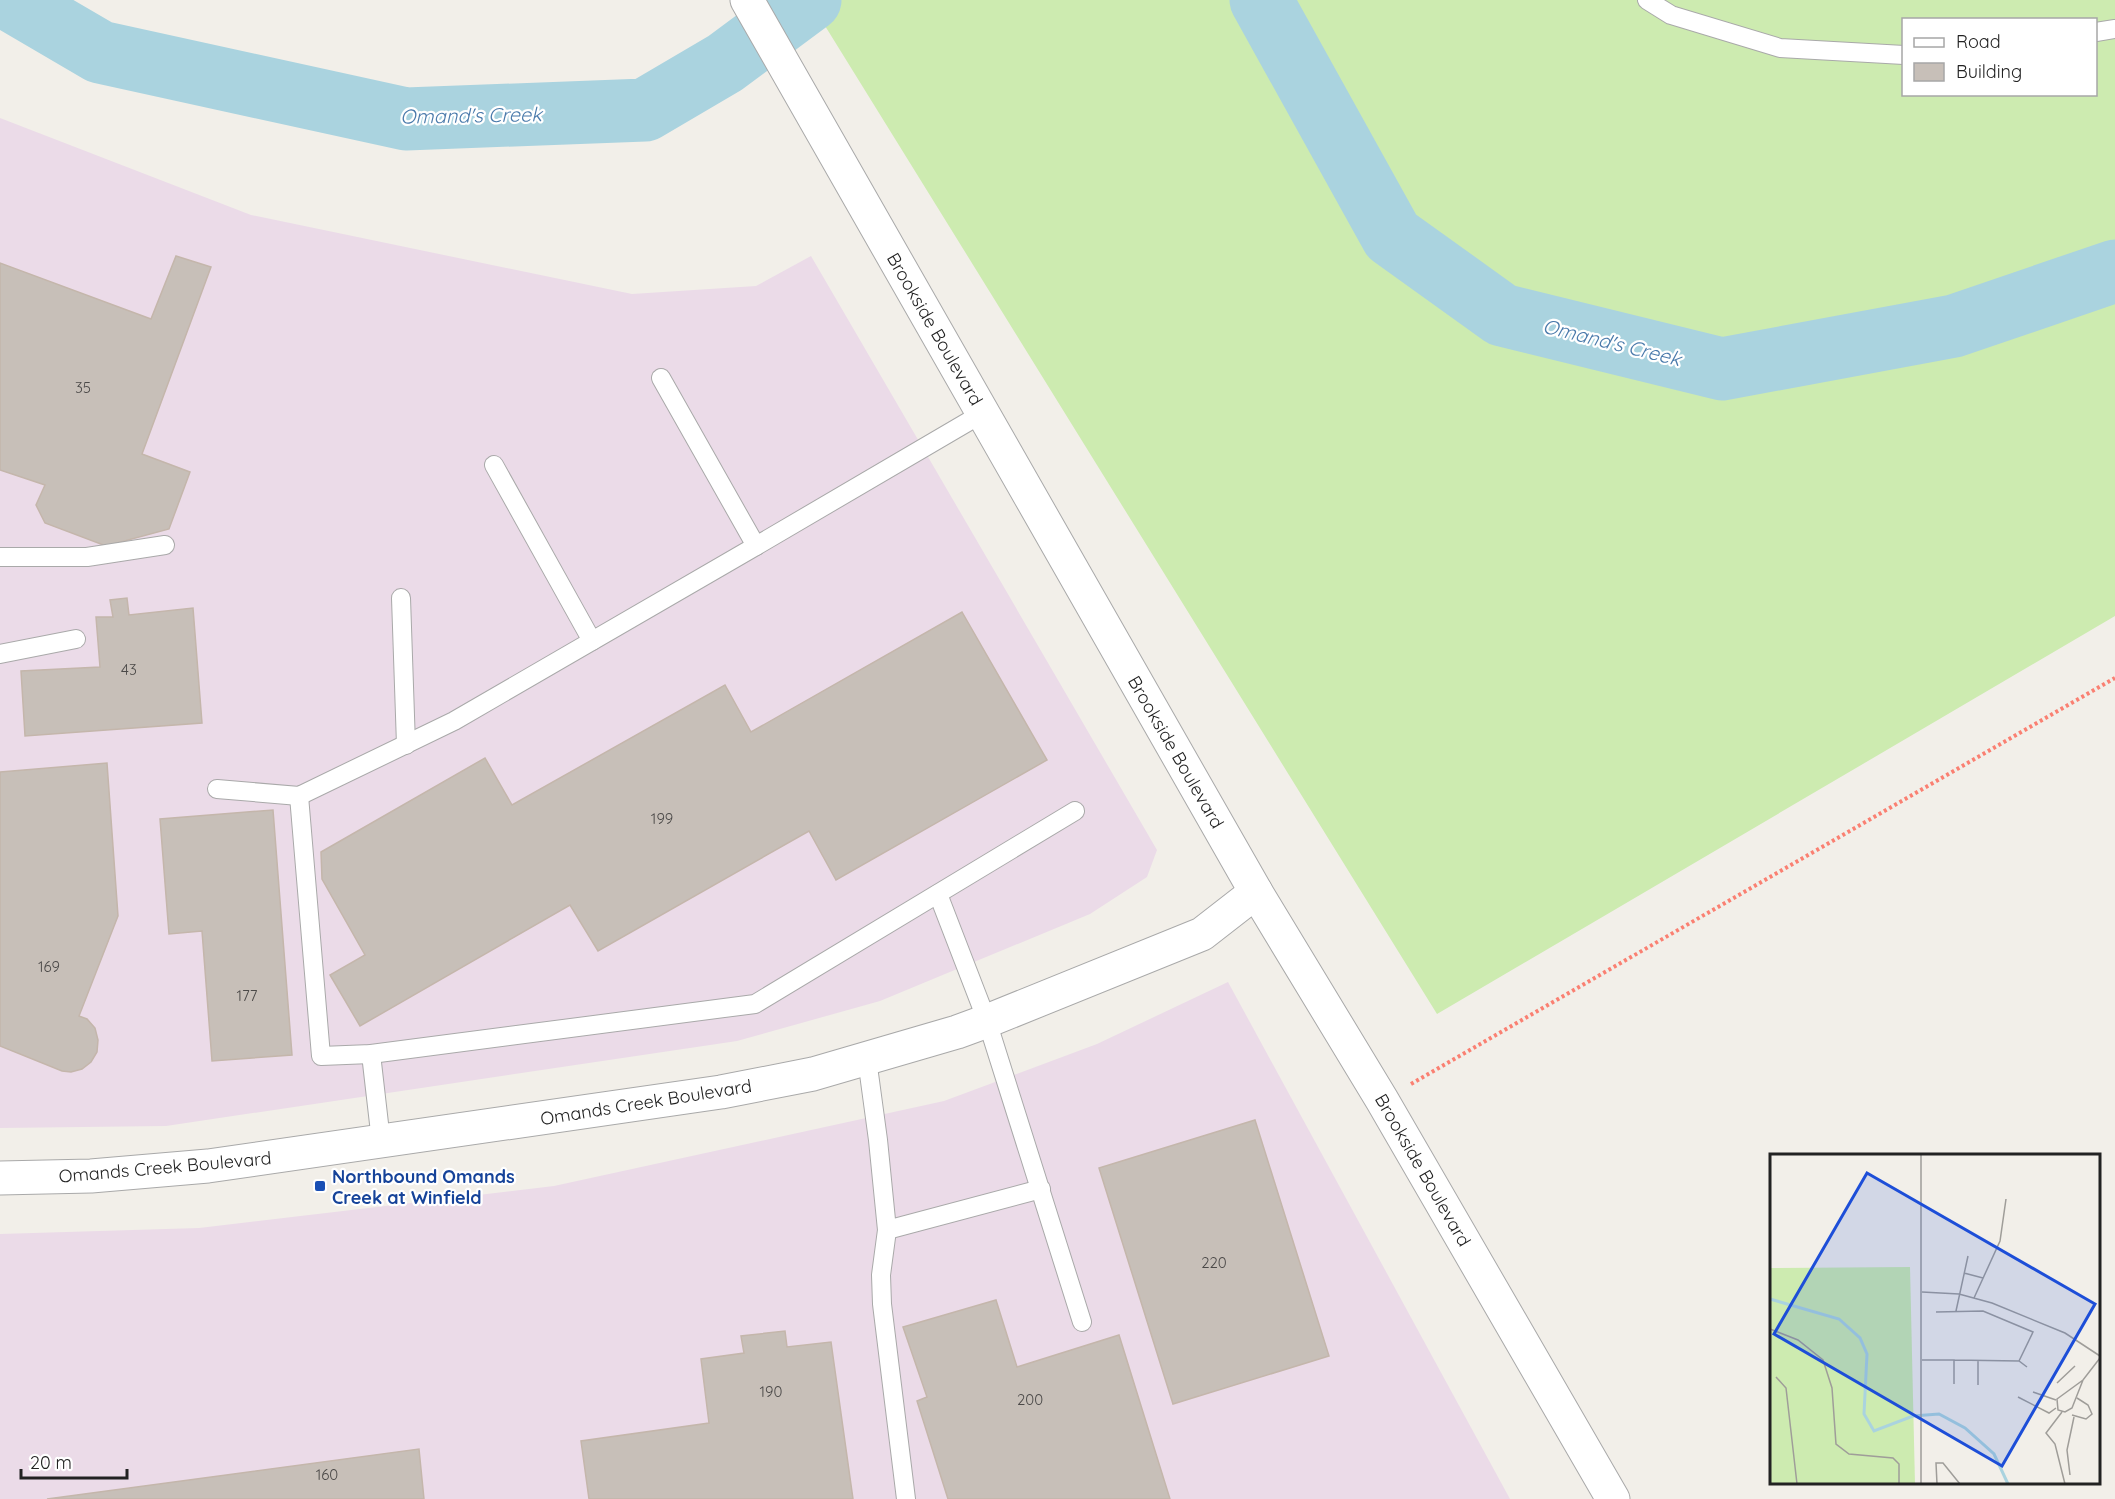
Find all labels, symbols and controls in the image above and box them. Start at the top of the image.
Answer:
legend [1902,18,2097,96]
text: Road [1956,30,2001,53]
text: Building [1956,60,2022,83]
water label: Omand's Creek [400,101,544,129]
street label: Brookside Boulevard [882,249,988,409]
water label: Omand's Creek [1540,313,1686,372]
house number: 35 [75,378,91,397]
house number: 43 [121,660,137,679]
street label: Brookside Boulevard [1123,672,1229,832]
house number: 199 [651,809,673,828]
house number: 169 [38,957,60,976]
house number: 177 [237,986,258,1005]
street label: Omands Creek Boulevard [539,1074,753,1130]
street label: Brookside Boulevard [1370,1090,1476,1250]
street label: Omands Creek Boulevard [58,1146,272,1188]
inset map [1770,1154,2100,1484]
place label: Northbound Omands Creek at Winfield [332,1165,515,1209]
marker: Northbound Omands Creek at Winfield [313,1179,327,1193]
house number: 220 [1201,1253,1227,1272]
house number: 190 [760,1382,782,1401]
house number: 200 [1017,1390,1043,1409]
scale bar [21,1442,128,1480]
text: 20 m [30,1451,72,1474]
house number: 160 [316,1465,338,1484]

